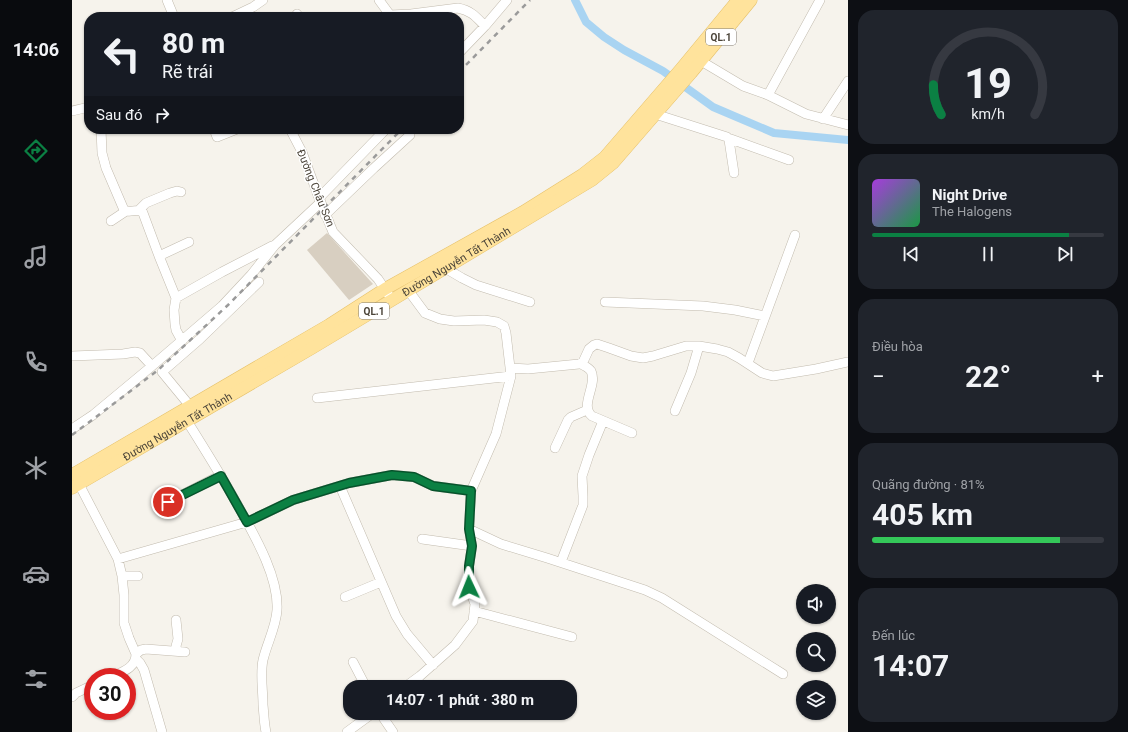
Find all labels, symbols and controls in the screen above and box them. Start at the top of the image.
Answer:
text: 80 m [162,27,225,60]
icon: left [96,28,148,80]
road number: QL.1 [706,29,736,45]
text: 14:06 [13,39,59,60]
text: 19 [964,59,1012,108]
text: Rẽ trái [162,61,213,82]
icon: right [151,104,173,126]
text: Sau đó [96,106,143,124]
text: km/h [971,106,1005,122]
icon: directions [22,137,50,165]
street label: Đường Châu Sơn [294,148,337,229]
text: Night Drive [932,186,1007,204]
text: The Halogens [932,204,1012,219]
street label: Đường Nguyễn Tất Thành [400,224,513,299]
icon: music [22,243,50,271]
icon: previous [900,243,922,265]
icon: pause [977,243,999,265]
icon: next [1054,243,1076,265]
road number: QL.1 [359,303,389,319]
text: Điều hòa [872,339,923,354]
icon: phone [22,348,50,376]
text: 22° [965,359,1011,394]
text: − [872,364,885,389]
text: + [1092,364,1104,389]
street label: Đường Nguyễn Tất Thành [121,390,234,464]
icon: climate [22,454,50,482]
text: Quãng đường · 81% [872,477,985,492]
pin [151,485,185,519]
icon: arrive [157,491,179,513]
text: 405 km [872,497,973,532]
icon: car [22,560,50,588]
position arrow [448,566,490,608]
map controls [796,584,836,720]
button: sound [796,584,836,624]
text: Đến lúc [872,628,915,643]
button: search [796,632,836,672]
text: 14:07 [872,648,949,683]
icon: filters [22,665,50,693]
speed limit sign: 30 [84,668,136,720]
button: layers [796,680,836,720]
text: 14:07 · 1 phút · 380 m [386,691,534,709]

